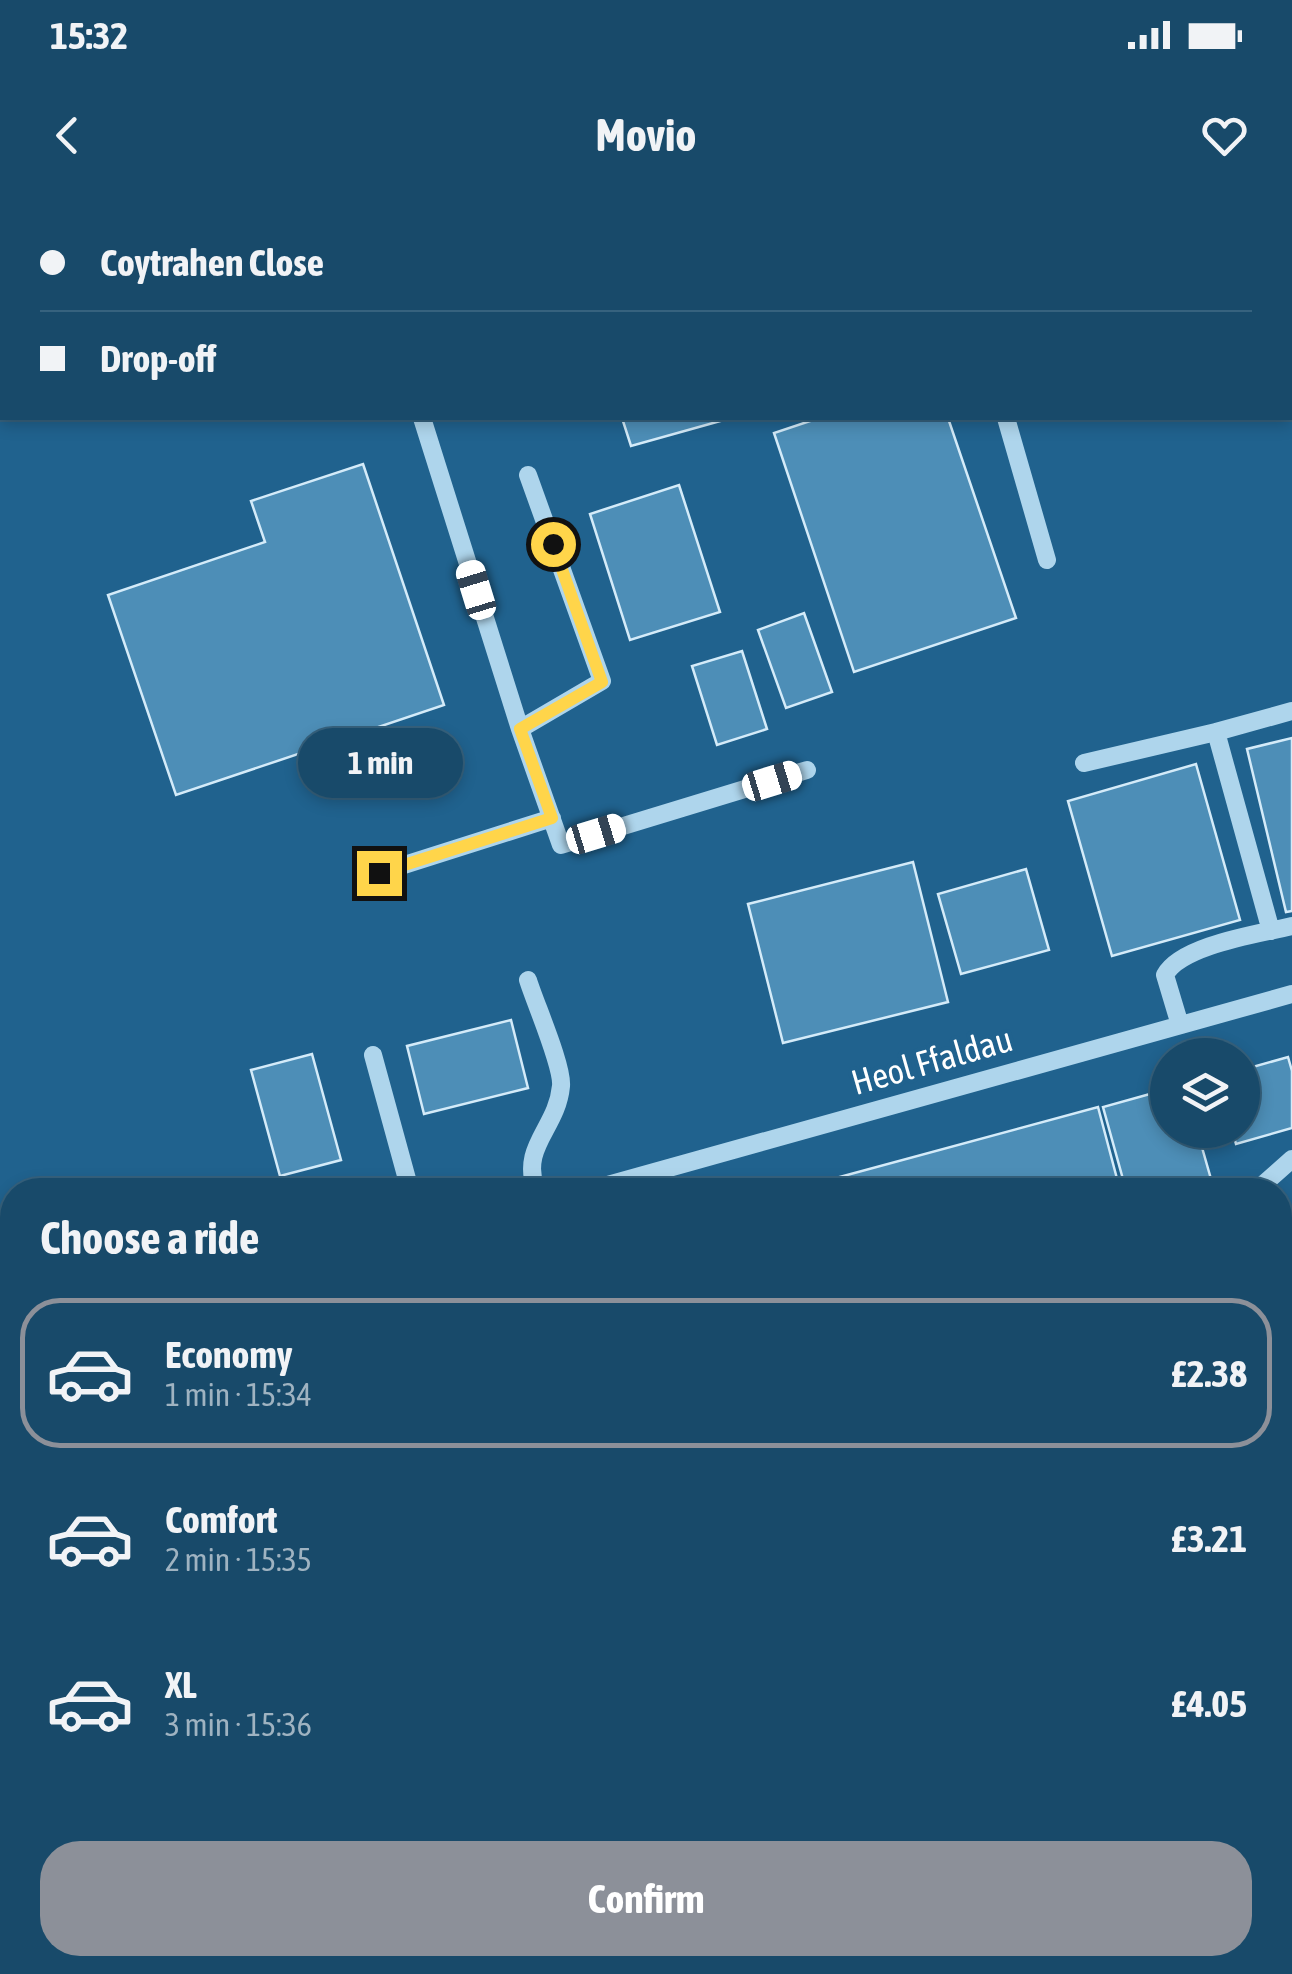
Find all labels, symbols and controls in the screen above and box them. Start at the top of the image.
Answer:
text: 15:32 [50,14,128,57]
icon: back [40,108,95,163]
icon: heart [1197,108,1252,163]
text: Movio [596,109,696,161]
text: Coytrahen Close [100,241,324,284]
text: Drop-off [100,337,216,380]
route start [531,522,576,567]
car [453,557,499,623]
callout: 1 min [296,728,462,798]
text: 1 min [348,744,413,781]
car [739,758,805,804]
car [563,811,629,857]
route end [357,851,402,896]
street label: Heol Ffaldau [847,1018,1017,1102]
map controls [1150,1038,1260,1148]
button: layers [1150,1038,1260,1148]
text: Choose a ride [40,1212,259,1264]
icon: car [45,1328,135,1418]
text: Economy [165,1333,292,1376]
text: £2.38 [1171,1352,1247,1395]
text: 1 min · 15:34 [165,1376,312,1413]
icon: car [45,1493,135,1583]
text: Comfort [165,1498,277,1541]
text: £3.21 [1171,1517,1247,1560]
text: 2 min · 15:35 [165,1541,312,1578]
icon: car [45,1658,135,1748]
text: XL [165,1663,197,1706]
text: £4.05 [1171,1682,1247,1725]
text: 3 min · 15:36 [165,1706,312,1743]
button: Confirm [40,1841,1252,1956]

